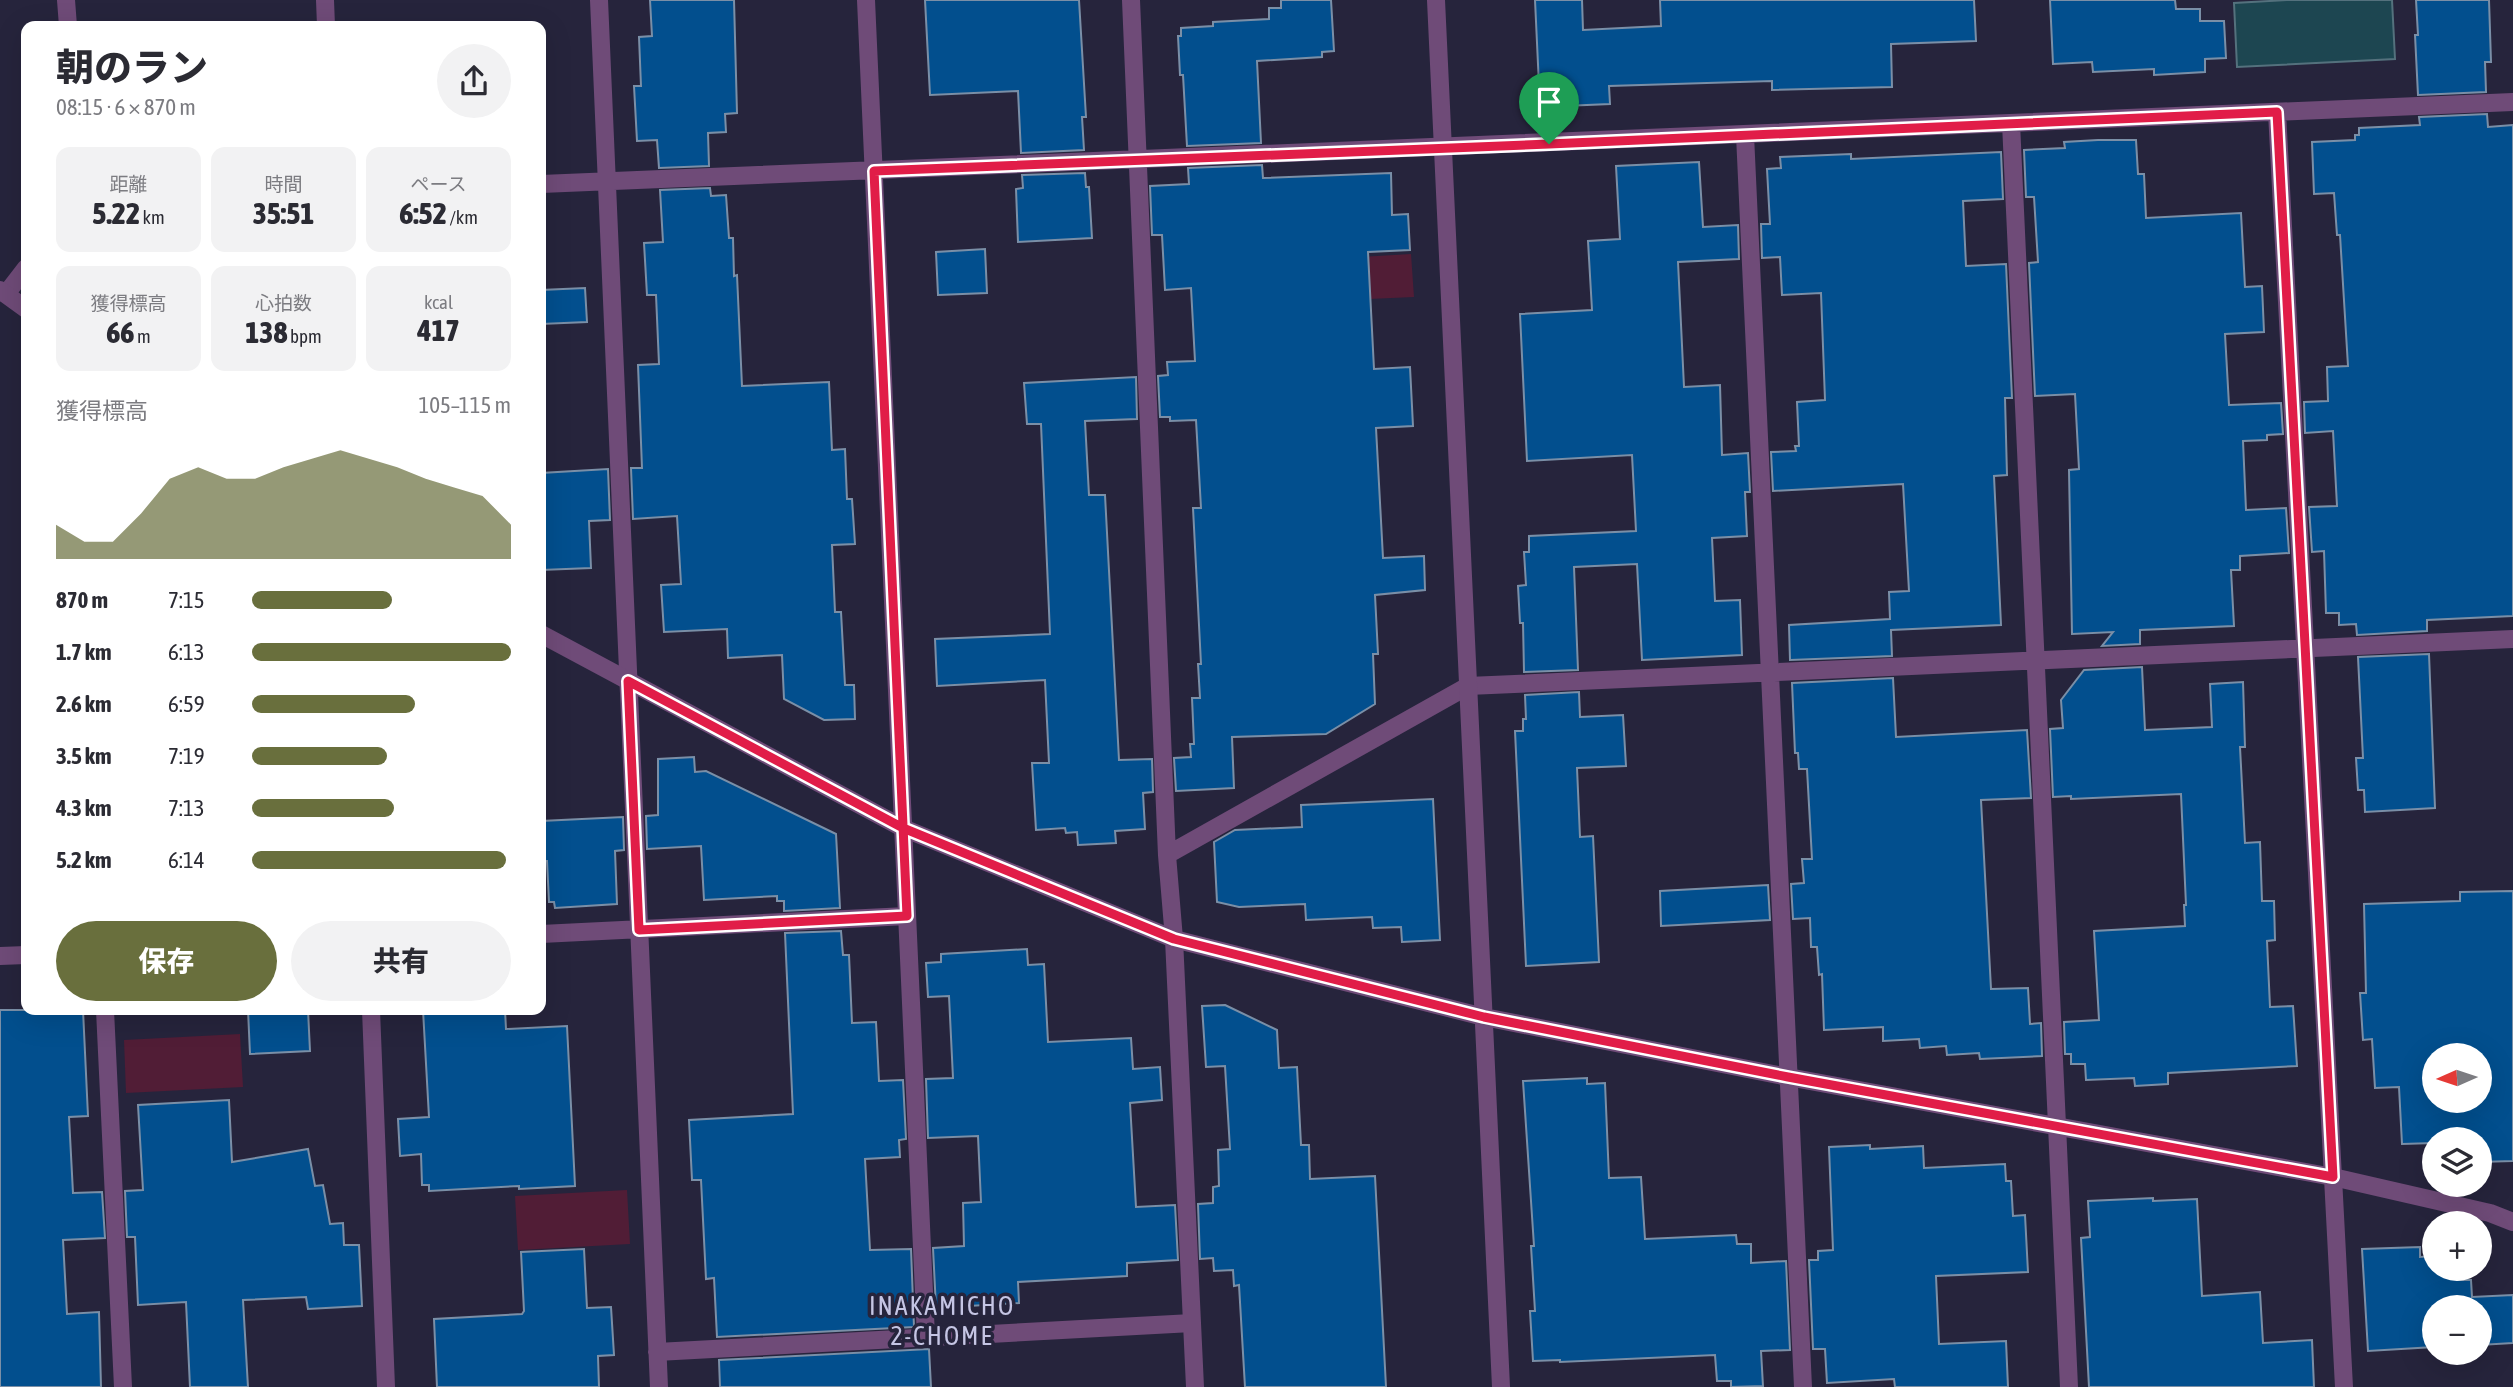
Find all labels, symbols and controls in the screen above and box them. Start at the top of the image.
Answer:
button: share [437,44,511,118]
text: 朝のラン [56,46,208,89]
pin [1519,72,1579,144]
icon: arrive [1530,83,1568,121]
text: 08:15 · 6 × 870 m [56,94,196,120]
text: 距離 [109,173,148,195]
text: 時間 [264,173,303,195]
text: ペース [410,173,467,195]
text: 5.22 [92,196,140,230]
text: 35:51 [253,196,314,230]
text: 6:52 [399,196,447,230]
text: km [140,206,165,228]
text: /km [447,206,478,228]
text: kcal [424,291,453,313]
text: 獲得標高 [90,292,167,314]
text: 心拍数 [255,292,312,314]
text: 417 [417,313,460,347]
text: 66 [106,315,134,349]
text: 138 [245,315,288,349]
text: m [134,325,151,347]
text: bpm [288,325,322,347]
text: 105–115 m [418,392,511,418]
text: 獲得標高 [56,398,148,424]
text: 870 m [56,587,108,613]
text: 7:15 [168,587,205,613]
text: 1.7 km [56,639,112,665]
text: 6:13 [168,639,205,665]
text: 2.6 km [56,691,112,717]
text: 6:59 [168,691,205,717]
text: 3.5 km [56,743,112,769]
text: 7:19 [168,743,205,769]
text: 4.3 km [56,795,112,821]
text: 7:13 [168,795,205,821]
text: 5.2 km [56,847,112,873]
text: 6:14 [168,847,205,873]
button: 保存 [56,921,277,1001]
button: 共有 [291,921,511,1001]
north arrow [2422,1043,2492,1113]
map controls [2422,1043,2492,1365]
button: layers [2422,1127,2492,1197]
button: + [2422,1211,2492,1281]
district label: INAKAMICHO 2-CHOME [869,1291,1015,1351]
button: − [2422,1295,2492,1365]

